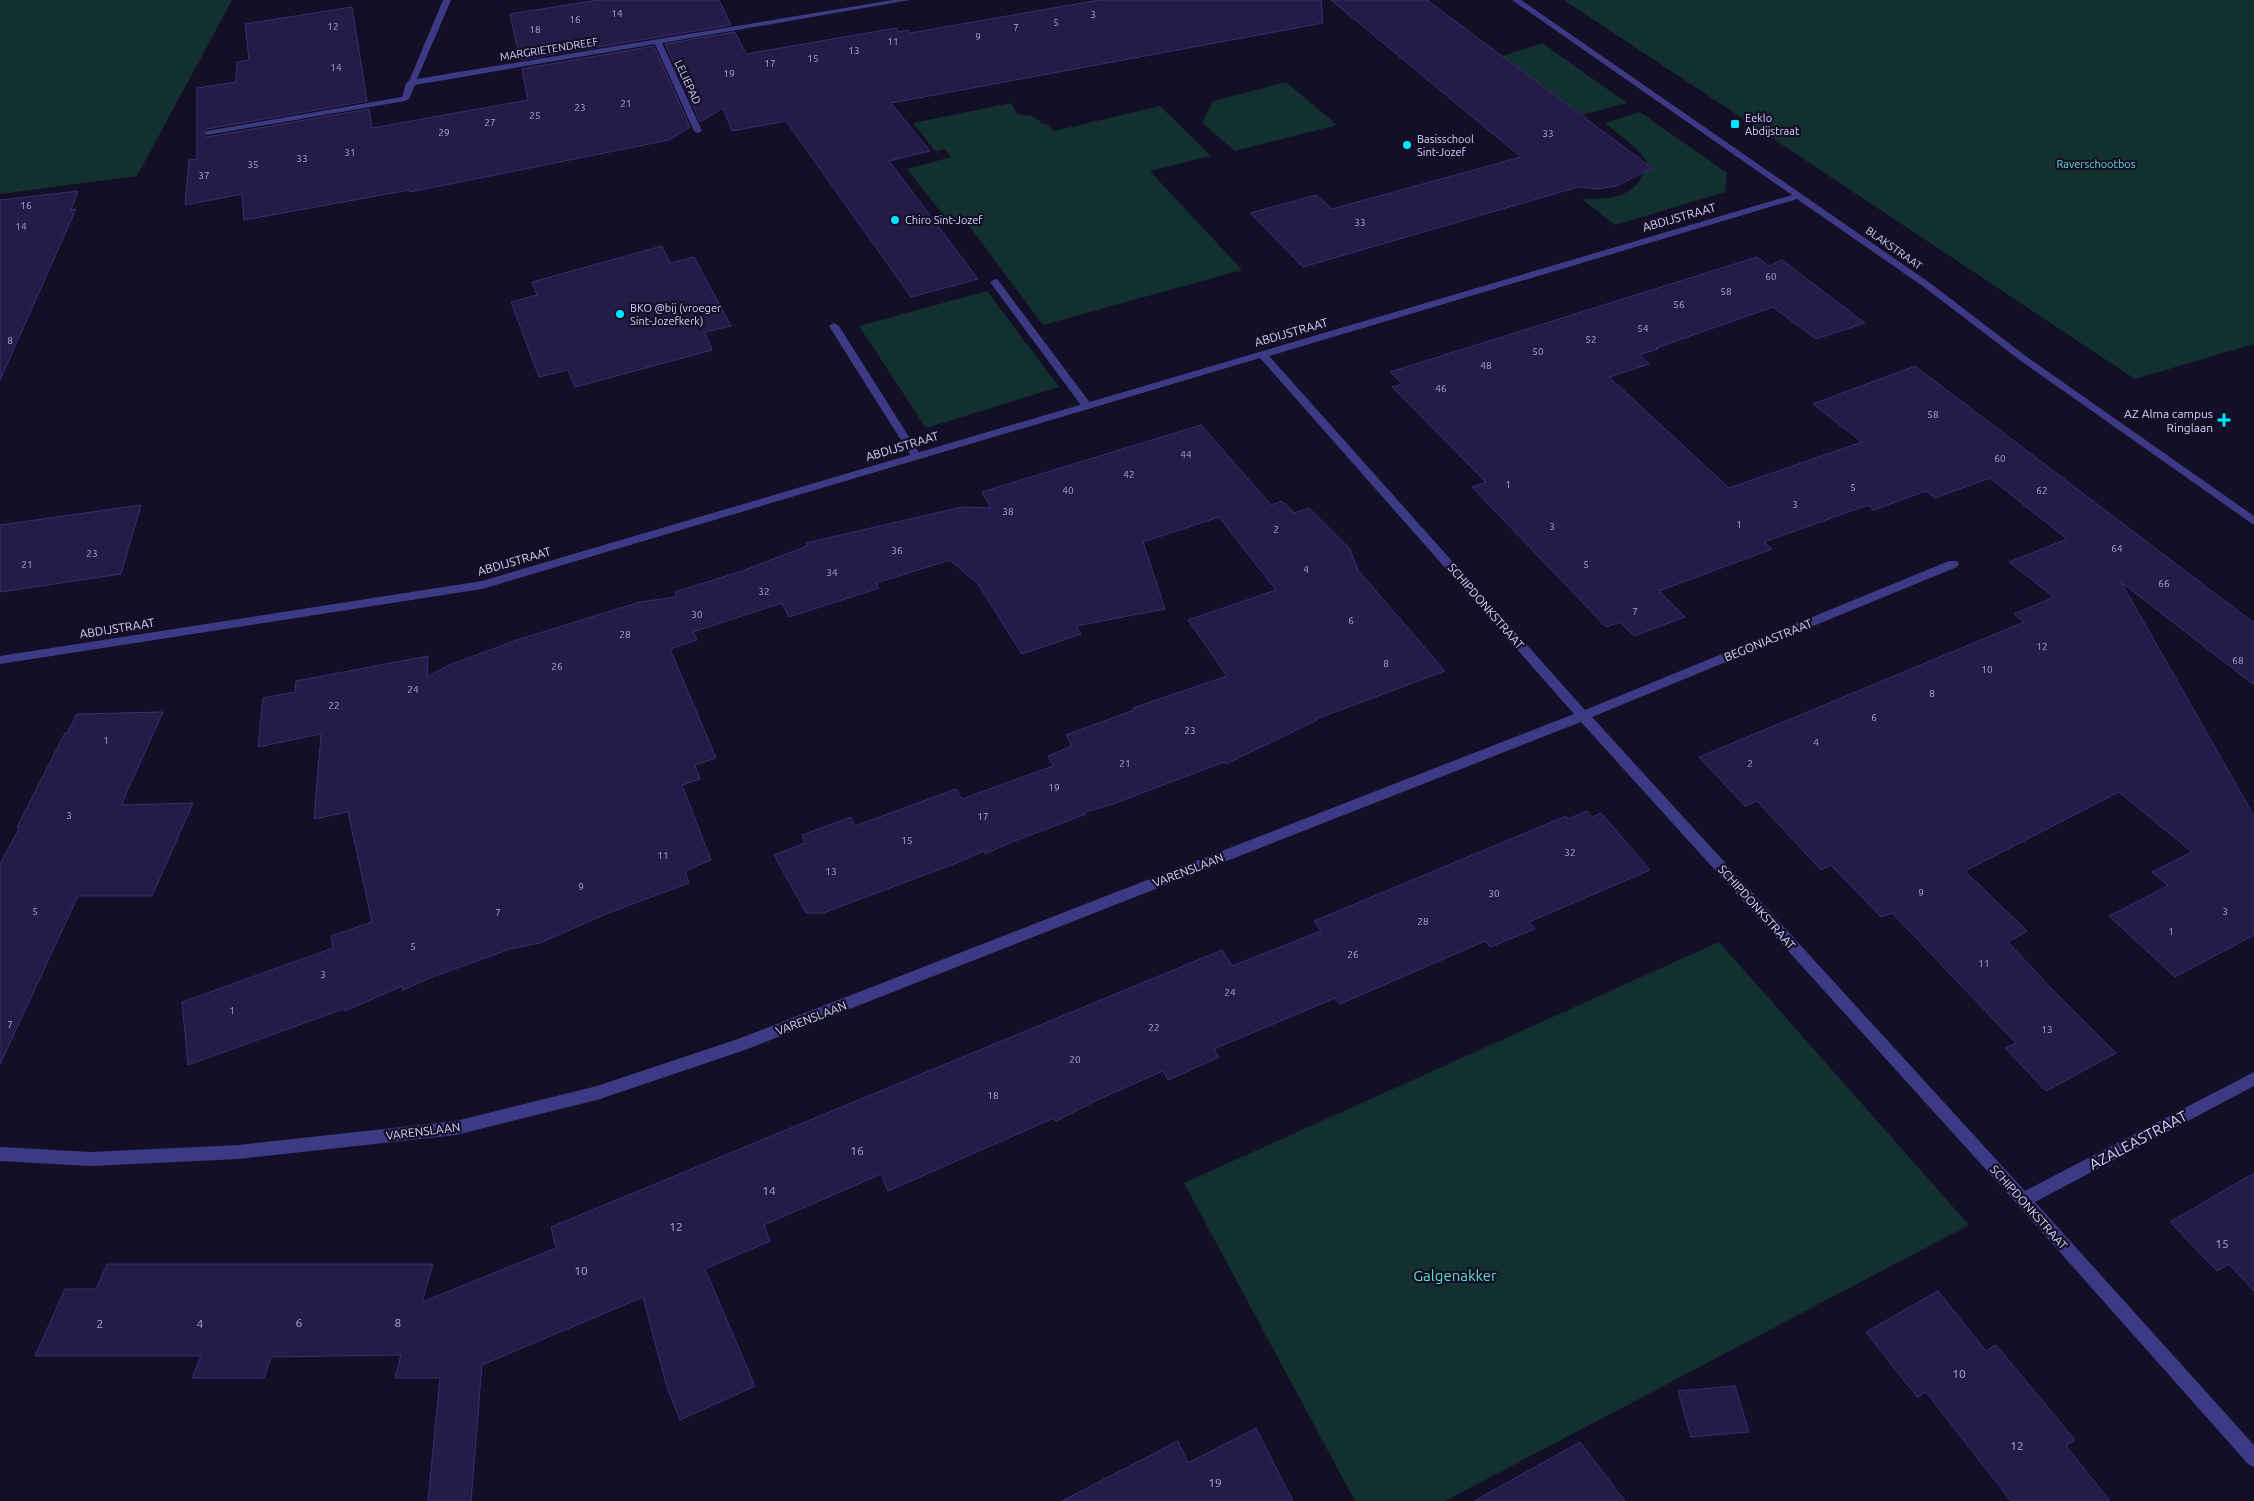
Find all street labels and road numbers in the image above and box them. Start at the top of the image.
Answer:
street label: MARGRIETENDREEF [499,35,599,63]
street label: LELIEPAD [673,58,704,106]
street label: ABDIJSTRAAT [1641,200,1717,234]
street label: BLAKSTRAAT [1864,224,1924,272]
street label: ABDIJSTRAAT [1253,315,1329,349]
street label: ABDIJSTRAAT [864,429,940,463]
street label: ABDIJSTRAAT [476,544,552,578]
street label: SCHIPDONKSTRAAT [1445,561,1527,652]
street label: ABDIJSTRAAT [79,616,156,640]
street label: BEGONIASTRAAT [1722,616,1814,664]
street label: VARENSLAAN [1151,851,1225,889]
street label: SCHIPDONKSTRAAT [1716,862,1798,952]
street label: VARENSLAAN [774,999,848,1037]
street label: AZALEASTRAAT [2086,1107,2190,1173]
street label: VARENSLAAN [385,1120,461,1142]
street label: SCHIPDONKSTRAAT [1988,1162,2070,1252]

